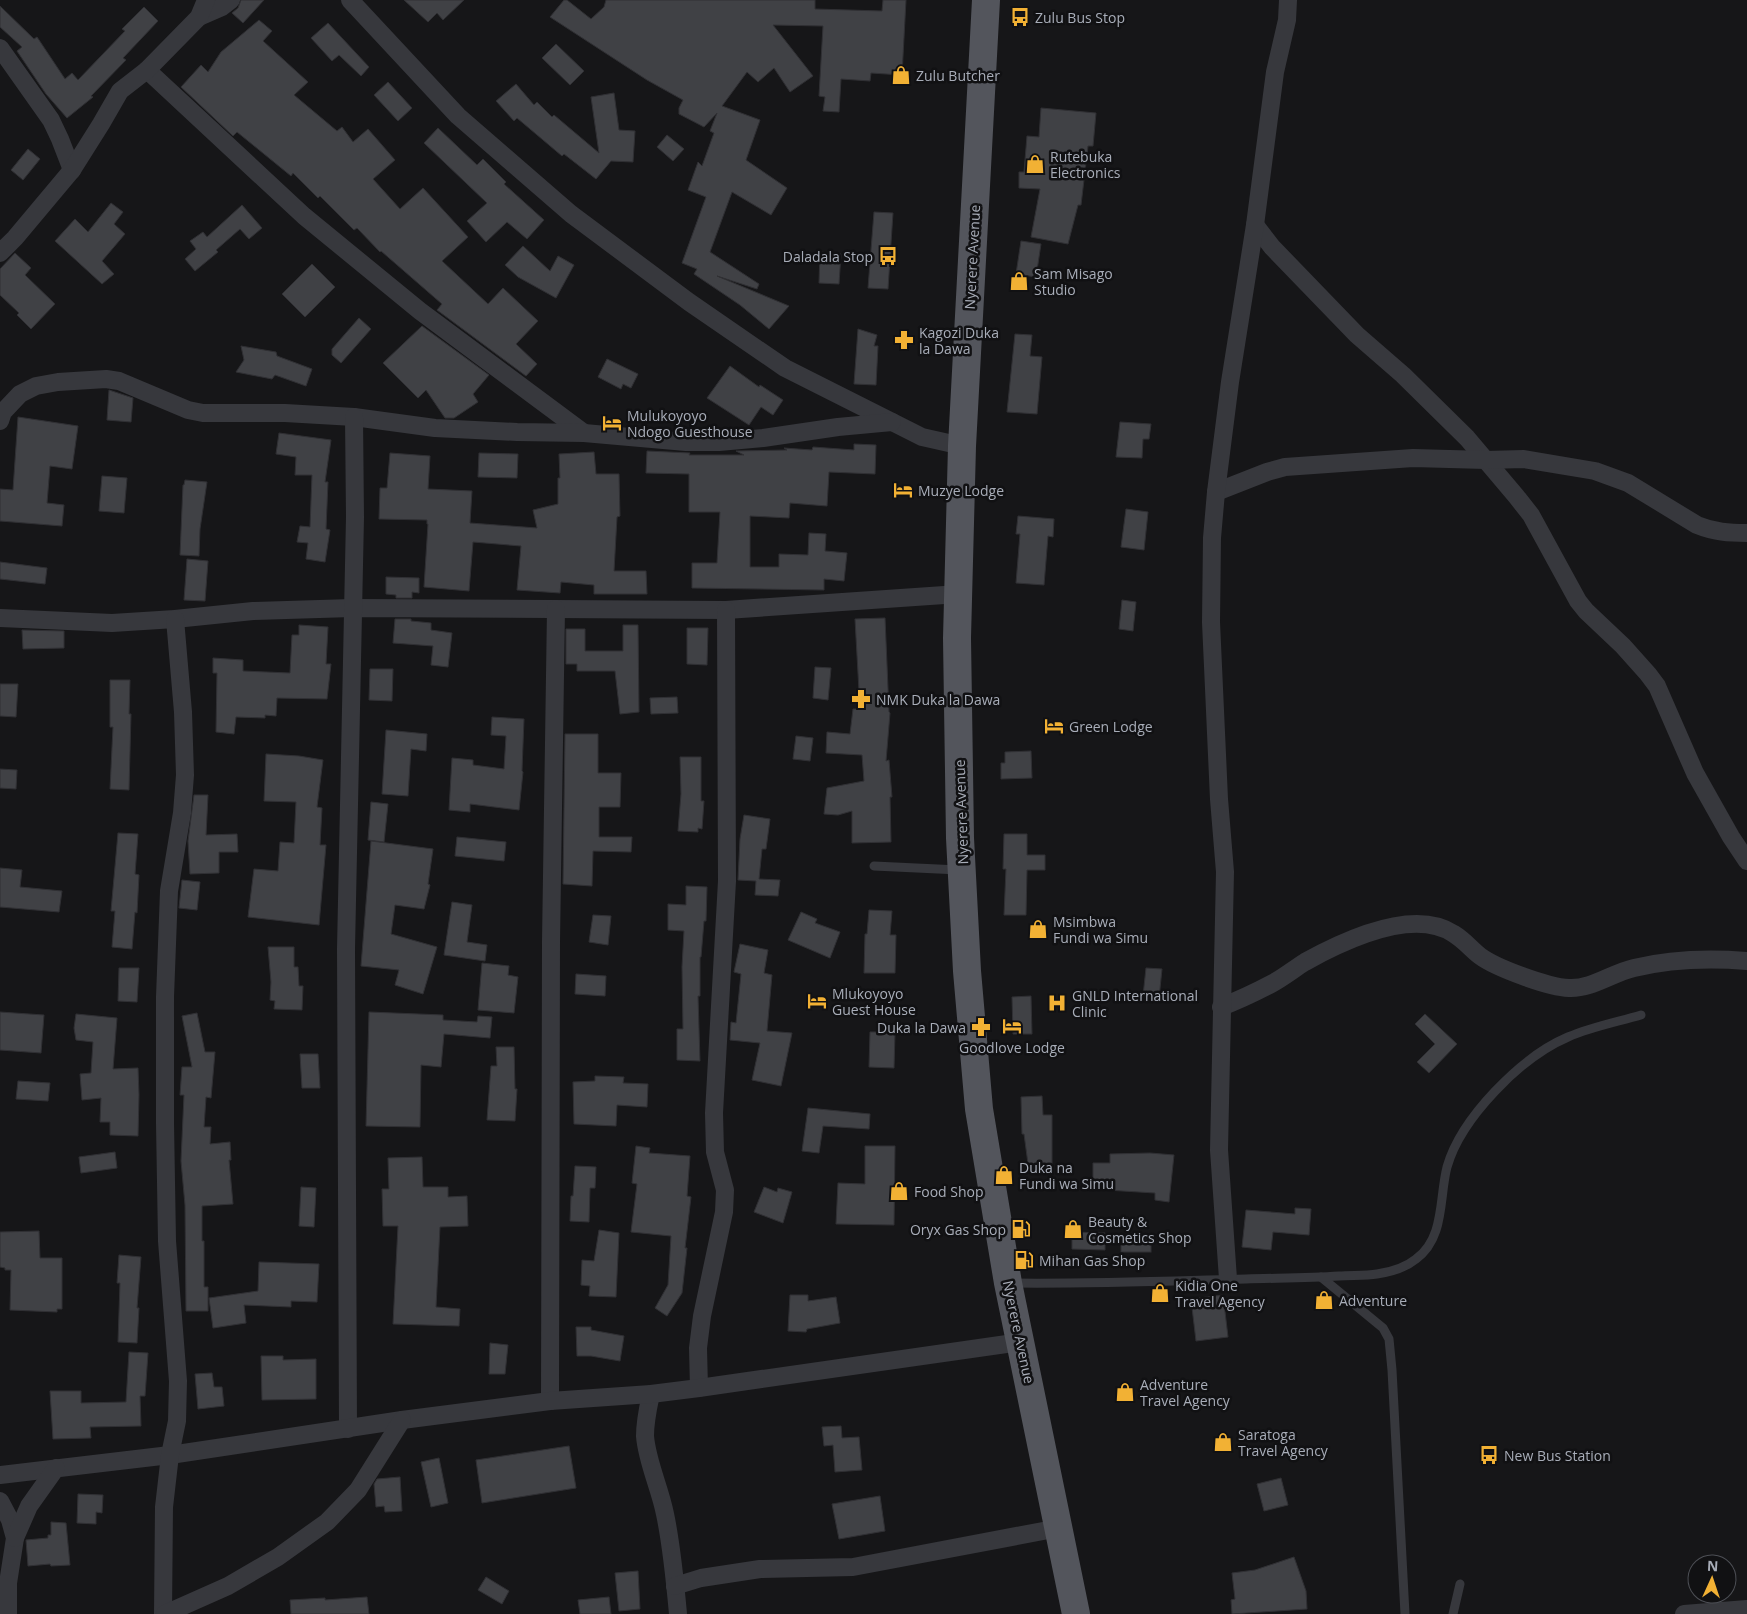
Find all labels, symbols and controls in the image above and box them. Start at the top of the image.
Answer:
bus stop icon: Zulu Bus Stop [1009,6,1031,28]
place label: Zulu Bus Stop [1035,8,1125,27]
shop icon: Zulu Butcher [890,64,912,86]
place label: Zulu Butcher [916,66,1000,85]
place label: Rutebuka Electronics [1050,147,1121,182]
shop icon: Rutebuka Electronics [1024,153,1046,175]
street label: Nyerere Avenue [960,204,984,310]
bus stop icon: Daladala Stop [877,245,899,267]
place label: Daladala Stop [783,247,873,266]
place label: Sam Misago Studio [1034,264,1113,299]
shop icon: Sam Misago Studio [1008,270,1030,292]
place label: Kagozi Duka la Dawa [919,323,999,358]
pharmacy icon: Kagozi Duka la Dawa [893,329,915,351]
place label: Mulukoyoyo Ndogo Guesthouse [627,406,753,441]
hotel icon: Mulukoyoyo Ndogo Guesthouse [601,412,623,434]
hotel icon: Muzye Lodge [892,479,914,501]
place label: Muzye Lodge [918,481,1004,500]
pharmacy icon: NMK Duka la Dawa [850,688,872,710]
place label: NMK Duka la Dawa [876,690,1000,709]
hotel icon: Green Lodge [1043,715,1065,737]
place label: Green Lodge [1069,717,1153,736]
street label: Nyerere Avenue [950,759,972,865]
place label: Msimbwa Fundi wa Simu [1053,912,1148,947]
shop icon: Msimbwa Fundi wa Simu [1027,918,1049,940]
place label: Mlukoyoyo Guest House [832,984,916,1019]
place label: GNLD International Clinic [1072,986,1198,1021]
hotel icon: Mlukoyoyo Guest House [806,990,828,1012]
hospital icon: GNLD International Clinic [1046,992,1068,1014]
hotel icon: Goodlove Lodge [1001,1015,1023,1037]
pharmacy icon: Duka la Dawa [970,1016,992,1038]
place label: Duka la Dawa [877,1018,966,1037]
place label: Goodlove Lodge [959,1038,1065,1057]
place label: Duka na Fundi wa Simu [1019,1158,1114,1193]
shop icon: Duka na Fundi wa Simu [993,1164,1015,1186]
shop icon: Food Shop [888,1180,910,1202]
place label: Food Shop [914,1182,984,1201]
place label: Beauty & Cosmetics Shop [1088,1212,1192,1247]
fuel station icon: Oryx Gas Shop [1010,1218,1032,1240]
shop icon: Beauty & Cosmetics Shop [1062,1218,1084,1240]
place label: Oryx Gas Shop [910,1220,1006,1239]
fuel station icon: Mihan Gas Shop [1013,1249,1035,1271]
place label: Mihan Gas Shop [1039,1251,1145,1270]
place label: Kidia One Travel Agency [1175,1276,1266,1311]
street label: Nyerere Avenue [999,1279,1039,1385]
shop icon: Kidia One Travel Agency [1149,1282,1171,1304]
shop icon: Adventure [1313,1289,1335,1311]
place label: Adventure [1339,1291,1407,1310]
place label: Adventure Travel Agency [1140,1375,1231,1410]
shop icon: Adventure Travel Agency [1114,1381,1136,1403]
place label: Saratoga Travel Agency [1238,1425,1329,1460]
shop icon: Saratoga Travel Agency [1212,1431,1234,1453]
bus stop icon: New Bus Station [1478,1444,1500,1466]
place label: New Bus Station [1504,1446,1611,1465]
north arrow [1687,1554,1737,1604]
text: N [1707,1556,1719,1575]

